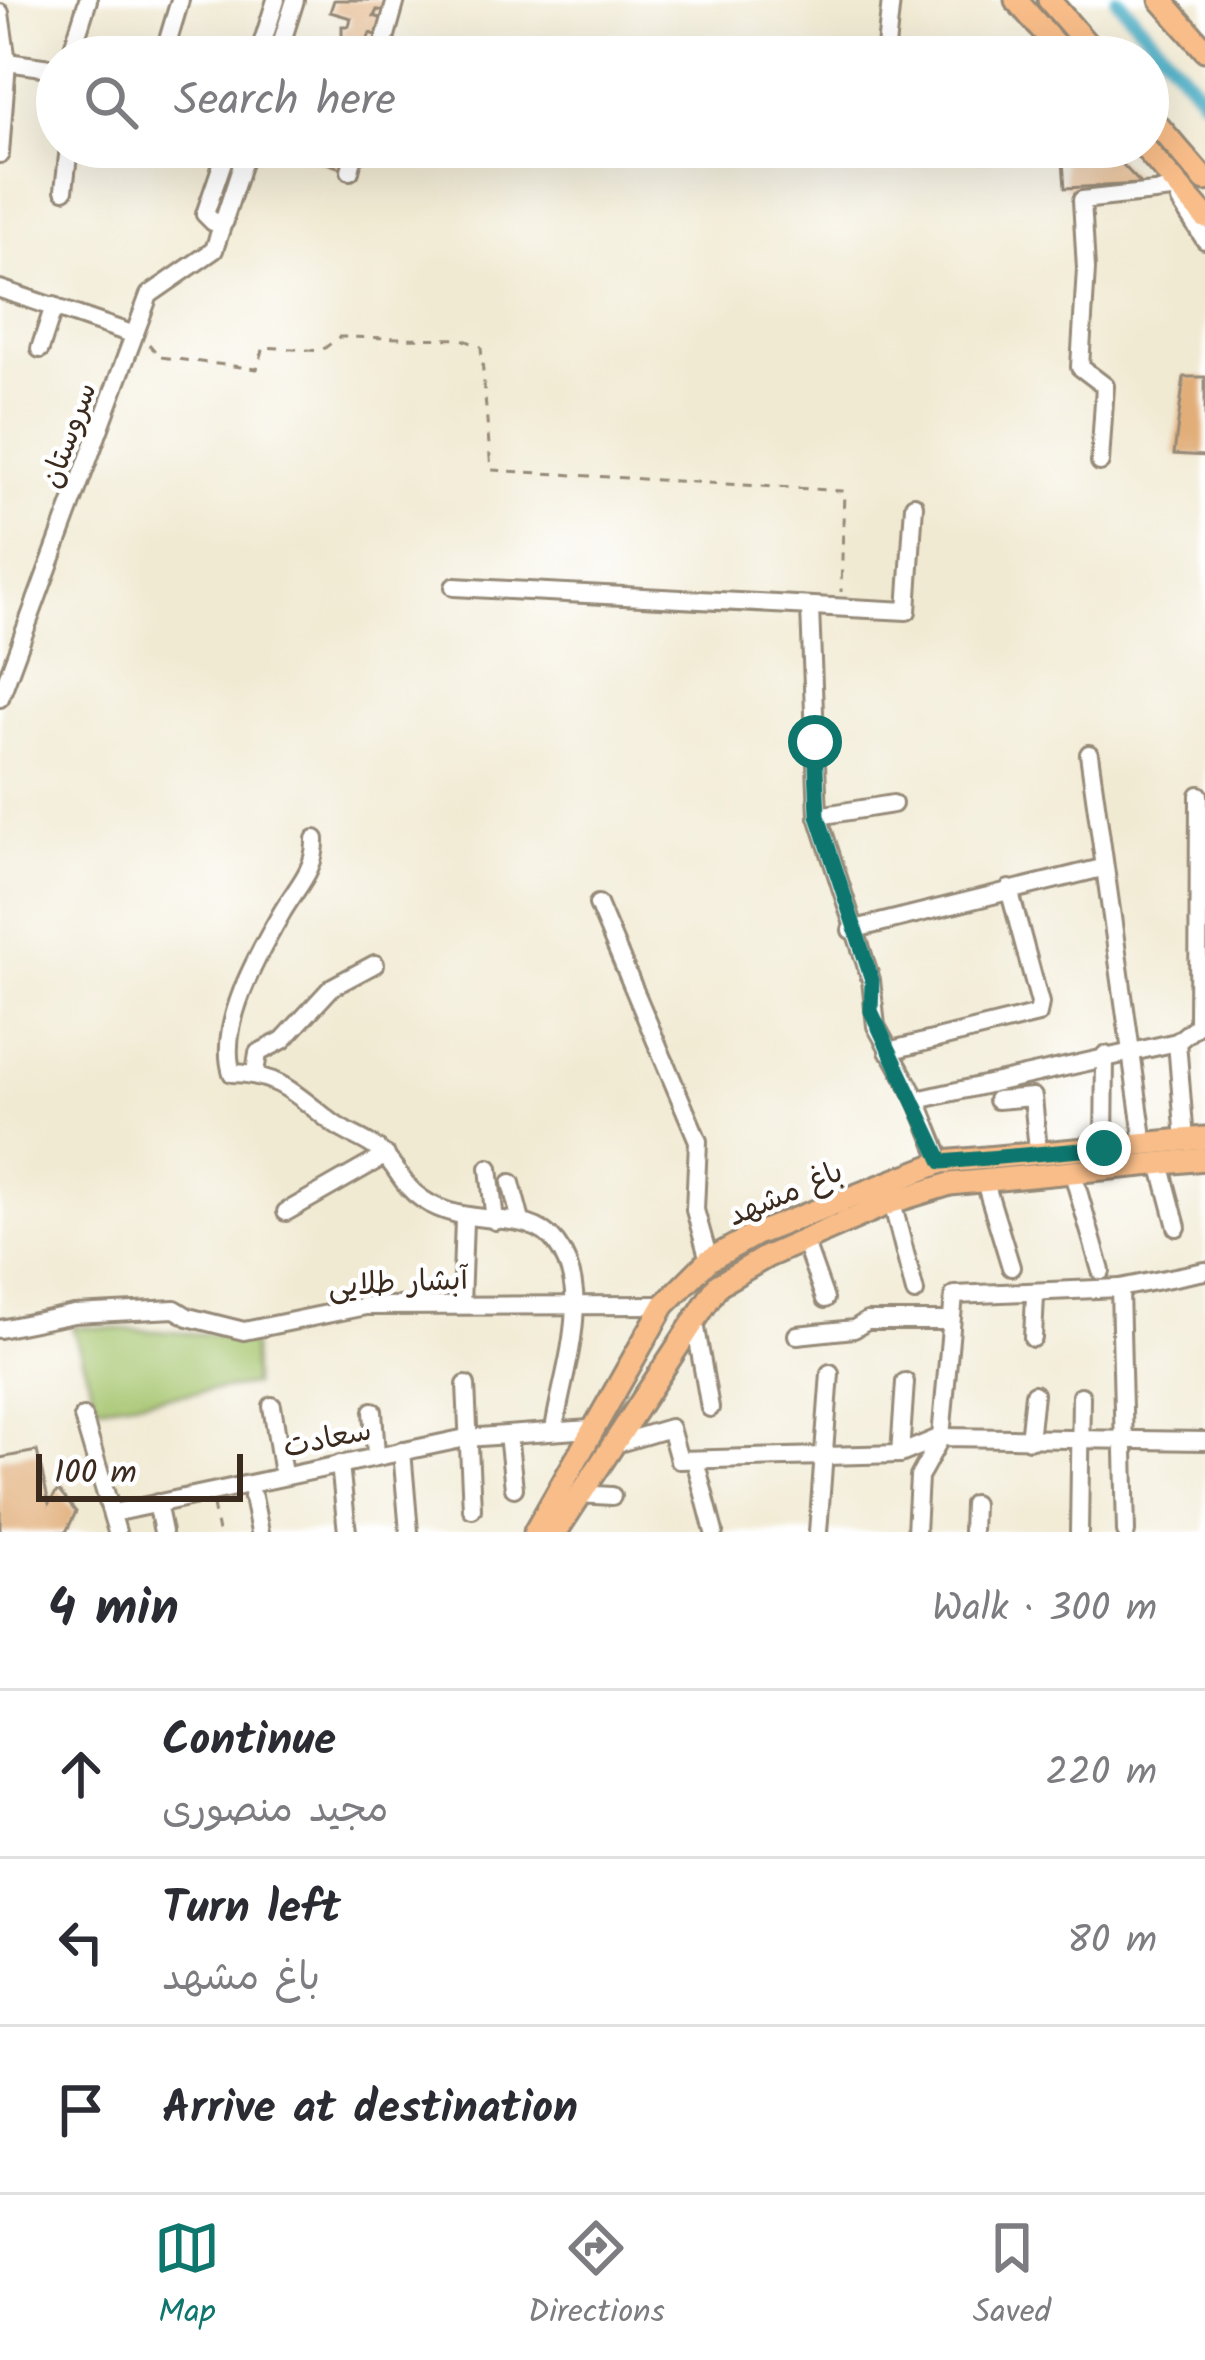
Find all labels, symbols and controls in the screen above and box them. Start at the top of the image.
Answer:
search box [36,36,1169,168]
text: Search here [174,66,396,138]
icon: search [78,69,144,135]
street label: سروستان [29,376,111,495]
route start [788,715,842,769]
route end [1077,1121,1131,1175]
street label: باغ مشهد [720,1149,851,1241]
street label: آبشار طلایی [327,1256,471,1312]
street label: سعادت [279,1407,376,1473]
scale bar [36,1448,243,1501]
text: 100 m [54,1448,137,1501]
text: 4 min [48,1570,179,1651]
text: Walk · 300 m [932,1579,1157,1641]
text: Continue [162,1706,336,1778]
icon: ahead [48,1741,114,1807]
text: 220 m [1045,1743,1157,1805]
text: مجید منصوری [162,1780,389,1842]
text: Turn left [162,1874,341,1946]
icon: left [48,1909,114,1975]
text: 80 m [1067,1911,1157,1973]
text: باغ مشهد [162,1948,320,2010]
text: Arrive at destination [162,2074,578,2146]
icon: arrive [48,2077,114,2143]
tab: Map [154,2215,220,2340]
tab: Directions [528,2215,665,2340]
tab: Saved [973,2215,1051,2340]

